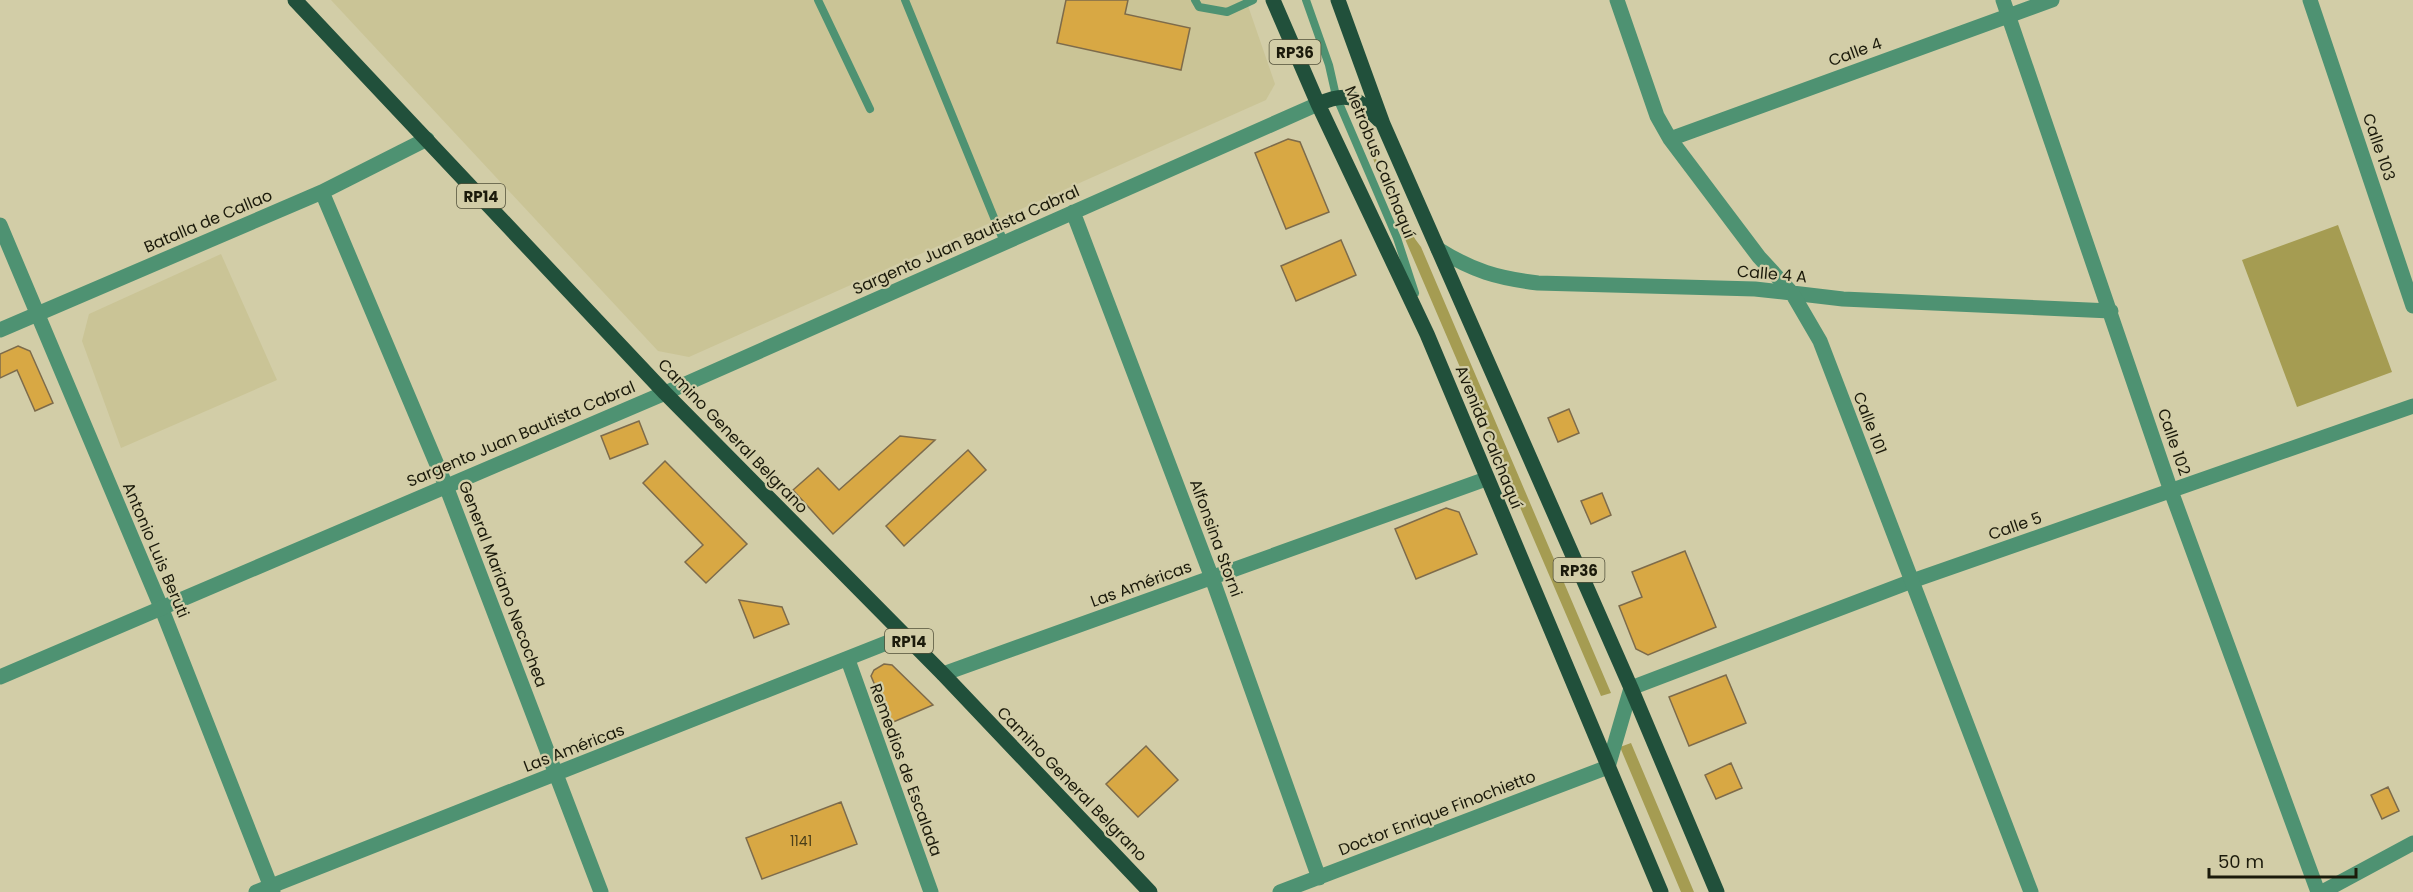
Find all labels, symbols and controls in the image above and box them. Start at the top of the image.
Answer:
street label: Calle 4 [1825,32,1885,72]
road number: RP36 [1270,40,1320,64]
street label: Metrobus Calchaquí [1339,82,1421,242]
street label: Calle 103 [2357,110,2401,184]
street label: Sargento Juan Bautista Cabral [849,179,1083,301]
street label: Batalla de Callao [140,184,276,258]
road number: RP14 [457,184,505,208]
street label: Calle 4 A [1736,259,1808,289]
street label: Camino General Belgrano [653,353,813,519]
street label: Avenida Calchaquí [1450,362,1528,512]
street label: Sargento Juan Bautista Cabral [403,375,639,493]
street label: Calle 101 [1848,388,1892,458]
street label: Calle 102 [2152,405,2196,479]
street label: Alfonsina Storni [1184,476,1248,600]
street label: General Mariano Necochea [453,477,553,691]
street label: Antonio Luis Beruti [117,479,195,621]
street label: Calle 5 [1985,506,2045,546]
street label: Las Américas [1087,555,1195,613]
road number: RP36 [1554,558,1604,582]
road number: RP14 [885,629,933,653]
street label: Remedios de Escalada [864,680,948,860]
street label: Camino General Belgrano [992,701,1152,867]
street label: Las Américas [520,718,628,778]
street label: Doctor Enrique Finochietto [1335,765,1539,861]
house number: 1141 [790,831,812,851]
scale bar [2209,841,2356,879]
text: 50 m [2218,849,2264,874]

